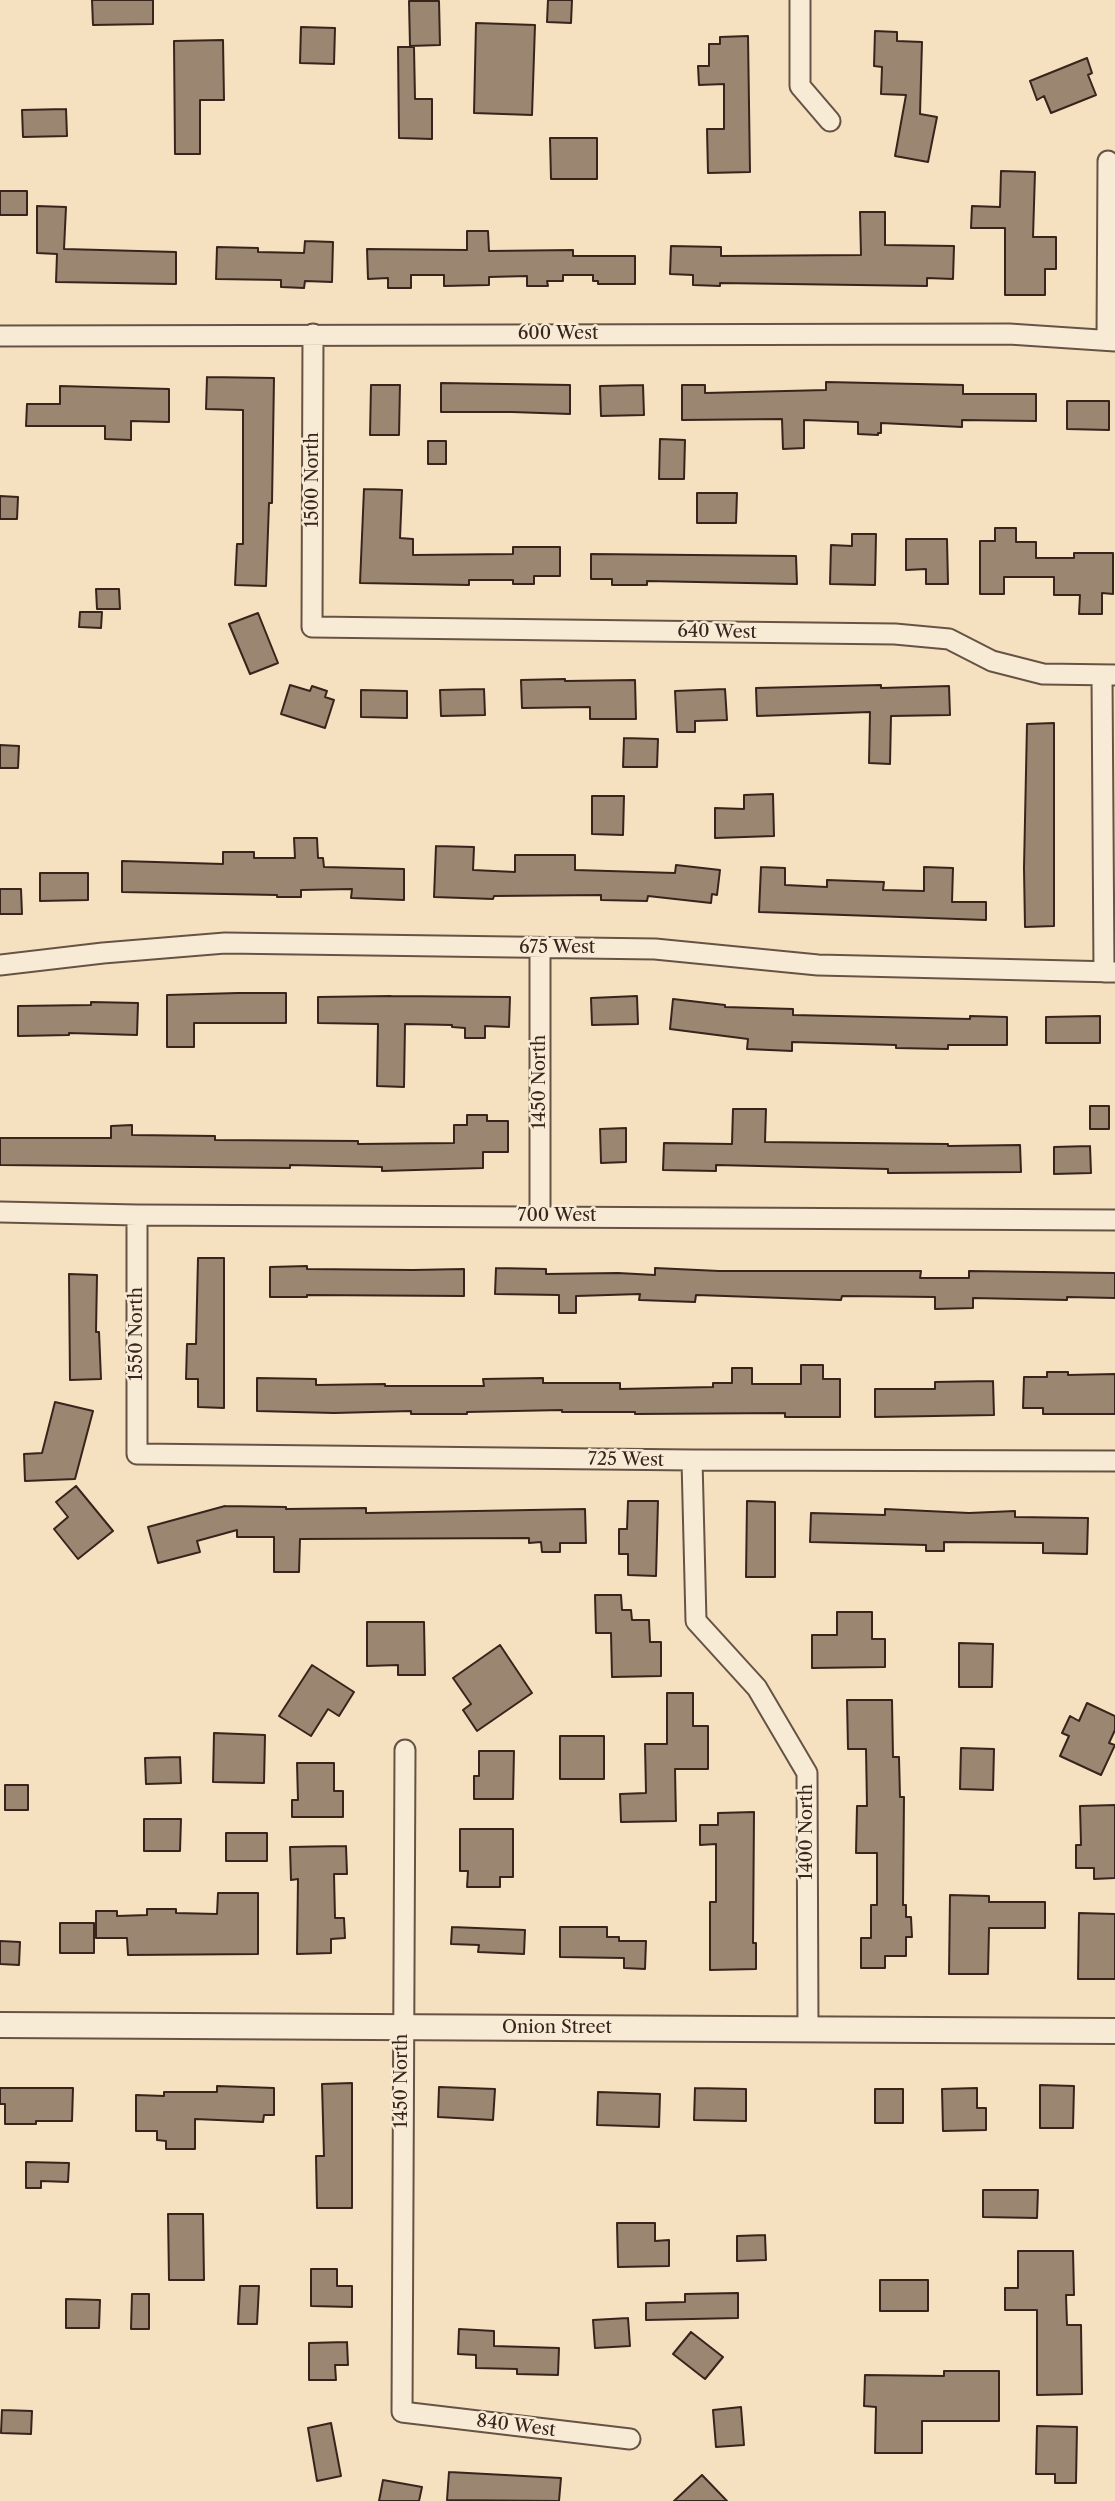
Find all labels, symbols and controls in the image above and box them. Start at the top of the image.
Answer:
street label: 600 West [518,323,598,345]
street label: 1500 North [302,432,324,528]
street label: 640 West [677,621,757,643]
street label: 675 West [519,937,595,959]
street label: 1450 North [529,1035,551,1129]
street label: 700 West [518,1205,596,1227]
street label: 1550 North [126,1287,148,1381]
street label: 725 West [588,1449,664,1471]
street label: 1400 North [796,1784,818,1880]
street label: Onion Street [502,2017,612,2039]
street label: 1450 North [391,2034,413,2128]
street label: 840 West [475,2410,557,2442]

